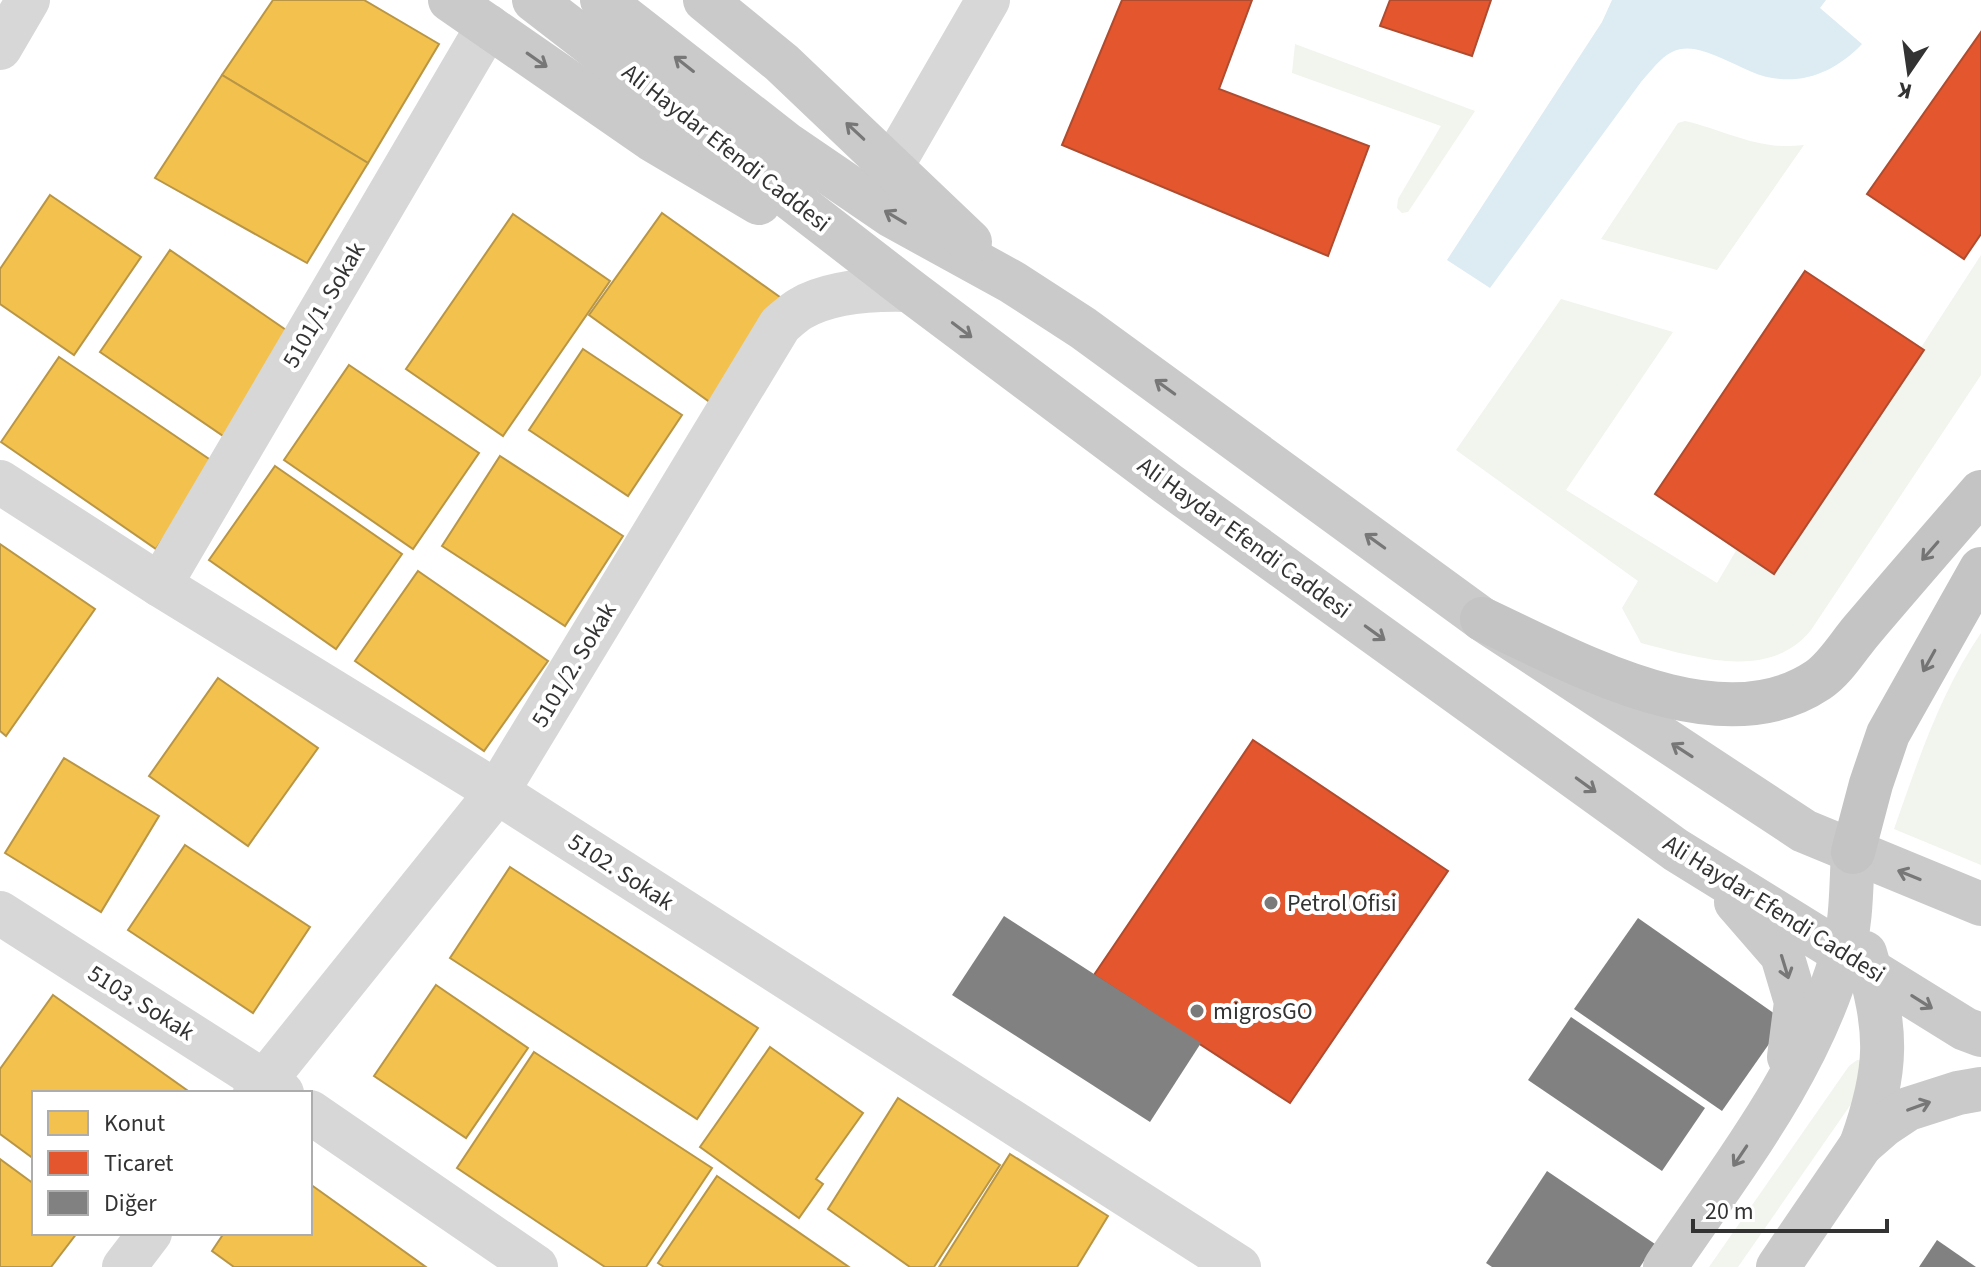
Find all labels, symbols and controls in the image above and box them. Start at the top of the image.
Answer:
north arrow [1869,32,1949,112]
one-way arrow [526,52,548,68]
street label: Ali Haydar Efendi Caddesi [614,55,838,241]
one-way arrow [674,56,695,73]
text: K [1894,73,1915,108]
one-way arrow [845,122,865,141]
one-way arrow [884,209,907,225]
street label: 5101/1. Sokak [274,235,374,374]
one-way arrow [951,321,972,338]
one-way arrow [1154,379,1176,396]
street label: Ali Haydar Efendi Caddesi [1130,449,1358,627]
one-way arrow [1364,532,1386,549]
one-way arrow [1921,541,1939,561]
street label: 5101/2. Sokak [523,596,625,734]
one-way arrow [1364,624,1385,641]
one-way arrow [1921,649,1937,672]
one-way arrow [1671,742,1694,758]
one-way arrow [1575,776,1596,793]
street label: 5102. Sokak [561,825,681,919]
street label: Ali Haydar Efendi Caddesi [1656,826,1892,992]
one-way arrow [1897,867,1922,881]
place label: Petrol Ofisi [1287,886,1397,921]
marker: Petrol Ofisi [1262,894,1280,912]
one-way arrow [1779,955,1794,980]
street label: 5103. Sokak [81,956,201,1050]
one-way arrow [1910,993,1932,1010]
place label: migrosGO [1213,994,1313,1029]
marker: migrosGO [1188,1002,1206,1020]
legend [32,1091,312,1235]
one-way arrow [1906,1098,1930,1112]
text: Konut [104,1106,165,1141]
one-way arrow [1732,1144,1748,1166]
text: Ticaret [104,1146,173,1181]
scale bar [1693,1183,1887,1233]
text: Diğer [104,1186,157,1221]
text: 20 m [1705,1194,1754,1229]

